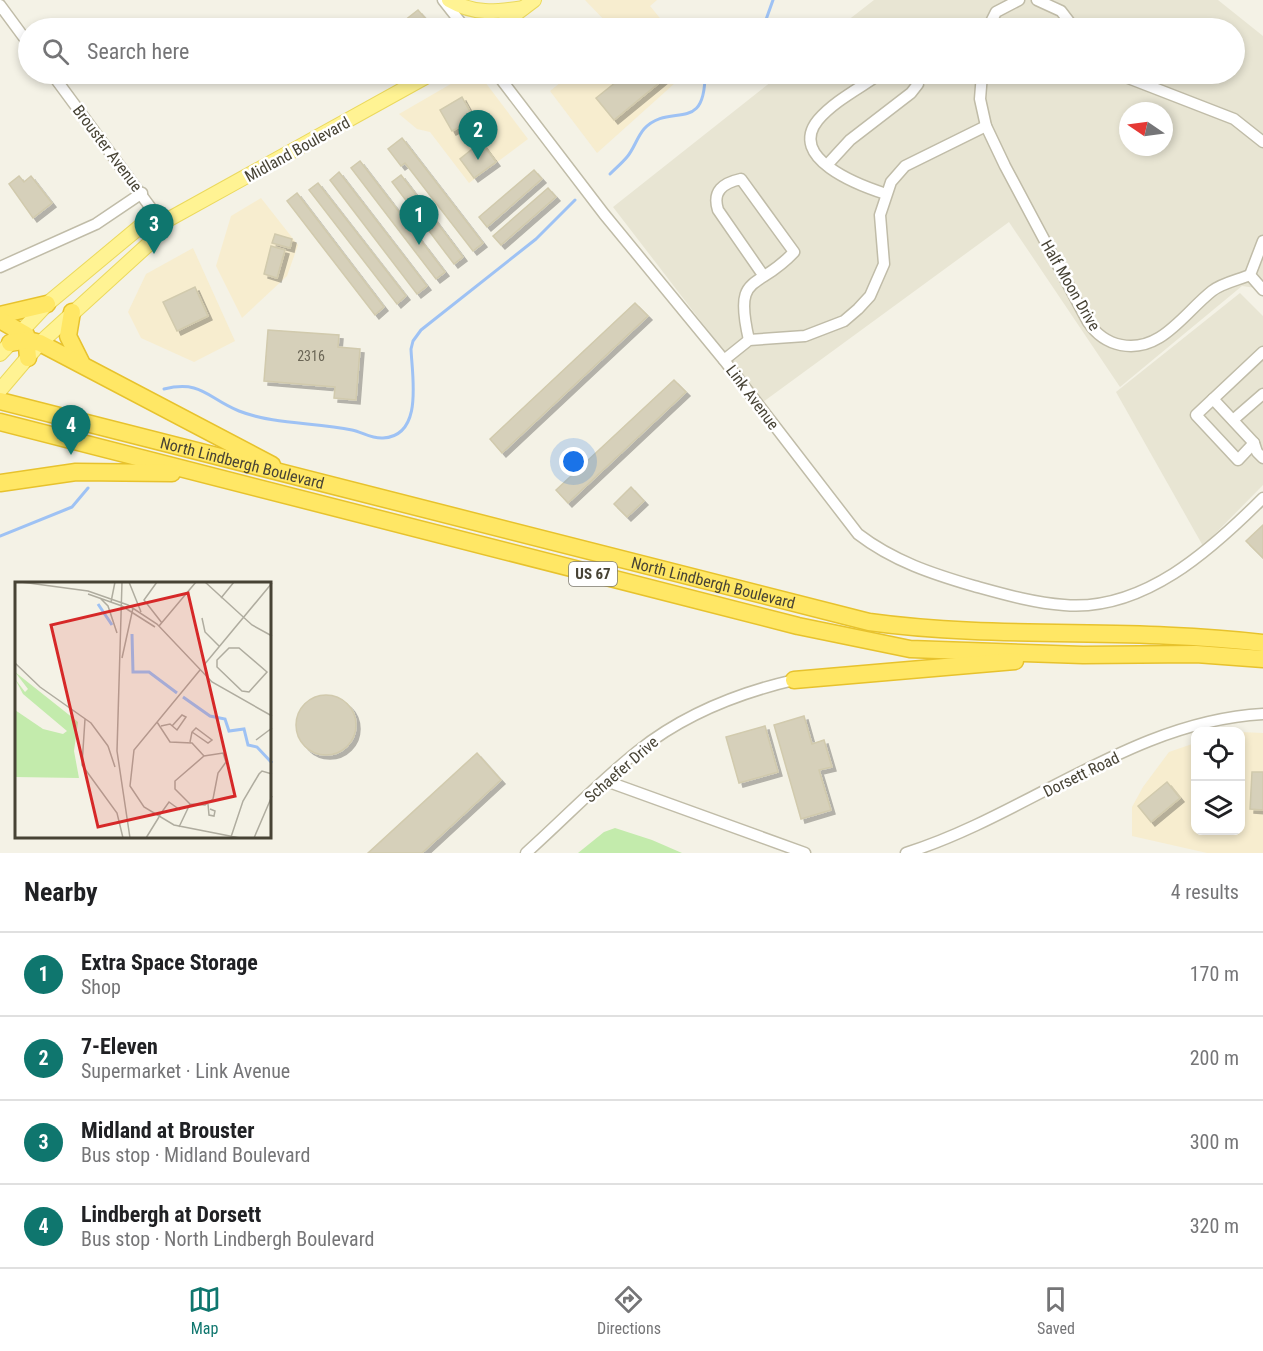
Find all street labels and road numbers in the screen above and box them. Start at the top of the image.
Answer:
street label: Brouster Avenue [69,101,146,195]
street label: Midland Boulevard [241,113,353,186]
street label: Half Moon Drive [1037,237,1104,334]
street label: Link Avenue [722,361,783,433]
street label: North Lindbergh Boulevard [158,433,326,493]
street label: North Lindbergh Boulevard [629,553,797,613]
road number: US 67 [569,562,617,586]
street label: Schaefer Drive [581,732,662,807]
street label: Dorsett Road [1040,748,1122,801]

